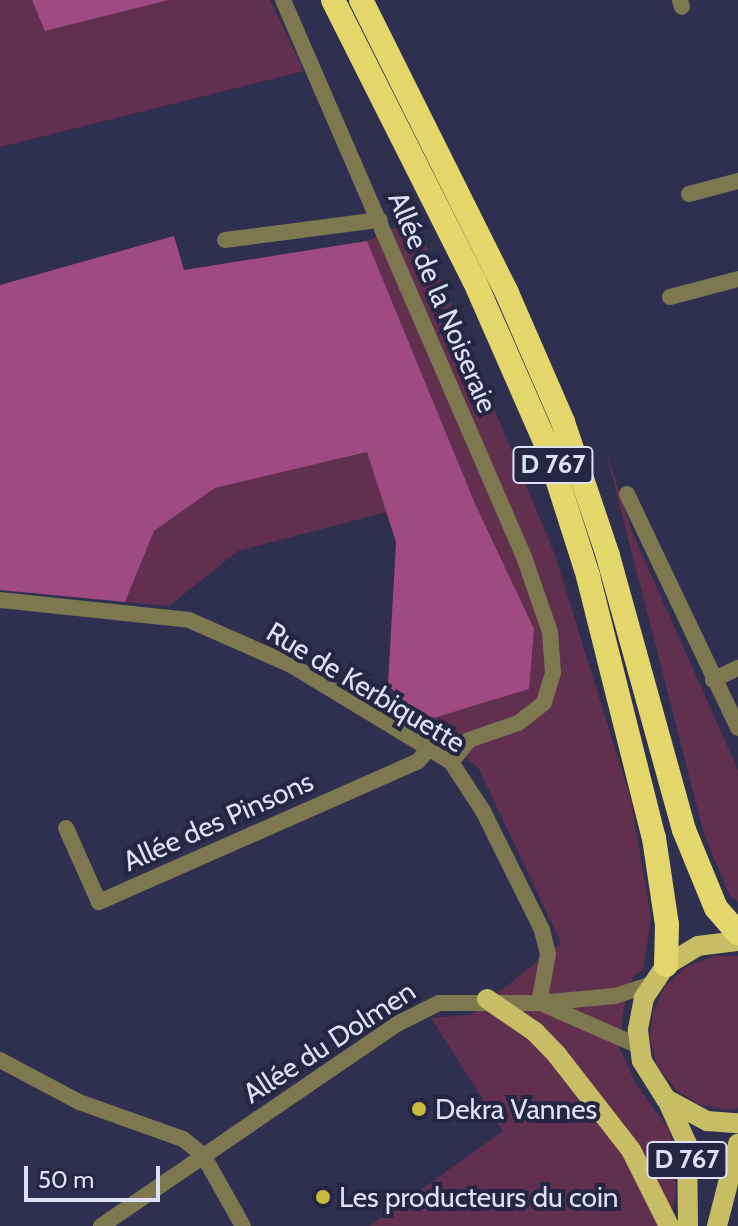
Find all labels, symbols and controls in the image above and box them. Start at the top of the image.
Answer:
street label: Allée de la Noiseraie [381,187,505,417]
road number: D 767 [511,443,595,487]
street label: Rue de Kerbiquette [261,615,471,759]
street label: Allée des Pinsons [118,764,318,878]
street label: Allée du Dolmen [237,974,421,1110]
place label: Dekra Vannes [435,1092,597,1126]
marker: Dekra Vannes [410,1100,428,1118]
road number: D 767 [645,1138,729,1182]
scale bar [28,1150,164,1200]
text: 50 m [38,1165,94,1194]
place label: Les producteurs du coin [339,1180,618,1214]
marker: Les producteurs du coin [314,1188,332,1206]

